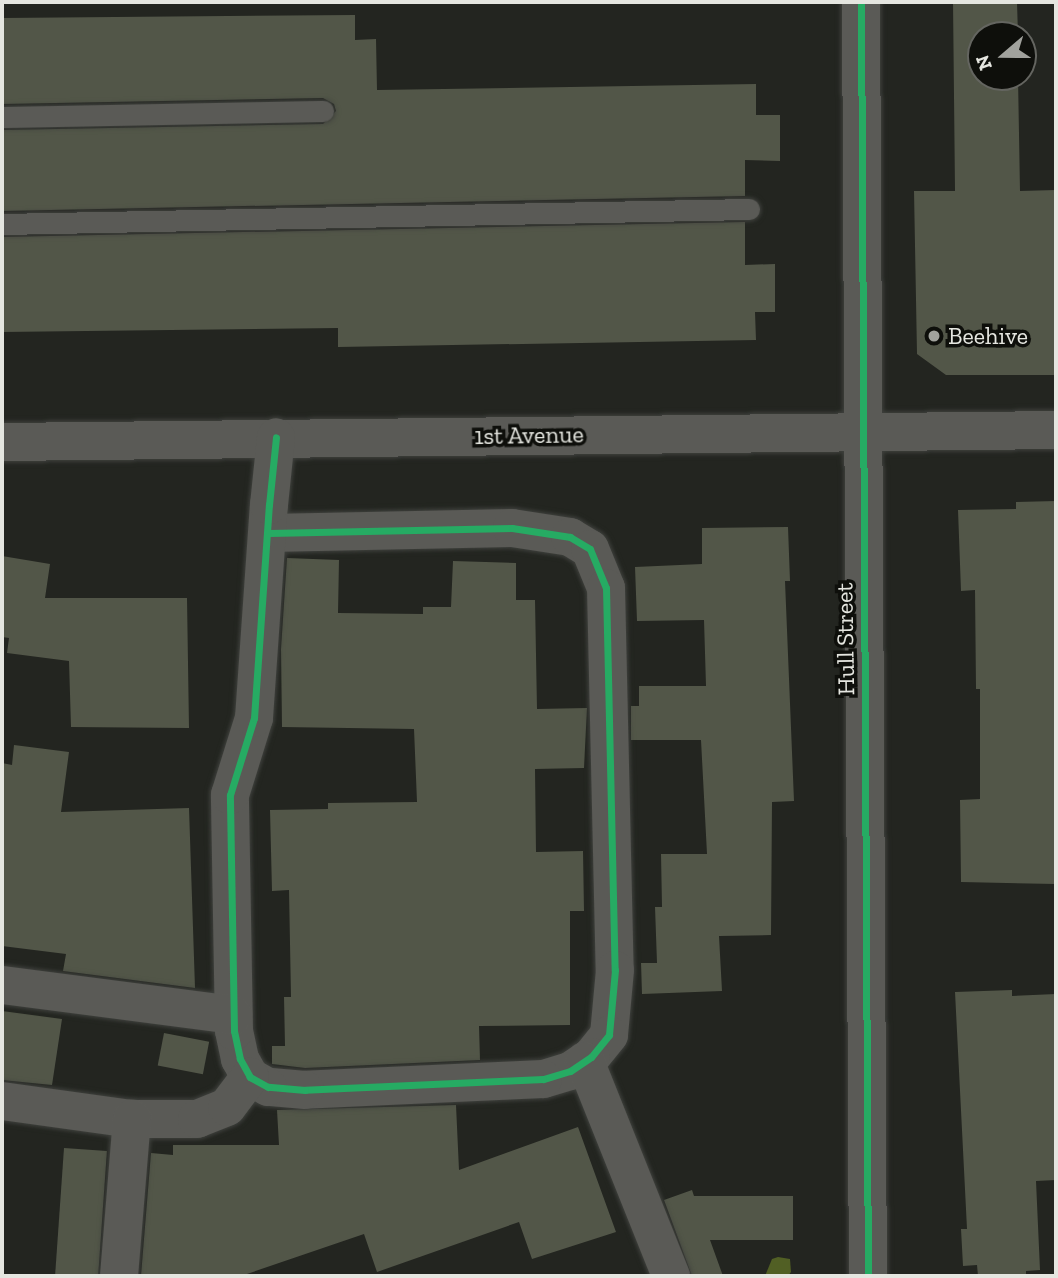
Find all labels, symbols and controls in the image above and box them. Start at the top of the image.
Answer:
north arrow [967,21,1037,91]
text: N [970,52,997,73]
place label: Beehive [948,322,1028,350]
marker: Beehive [926,328,942,344]
street label: 1st Avenue [474,420,584,450]
street label: Hull Street [830,582,860,696]

